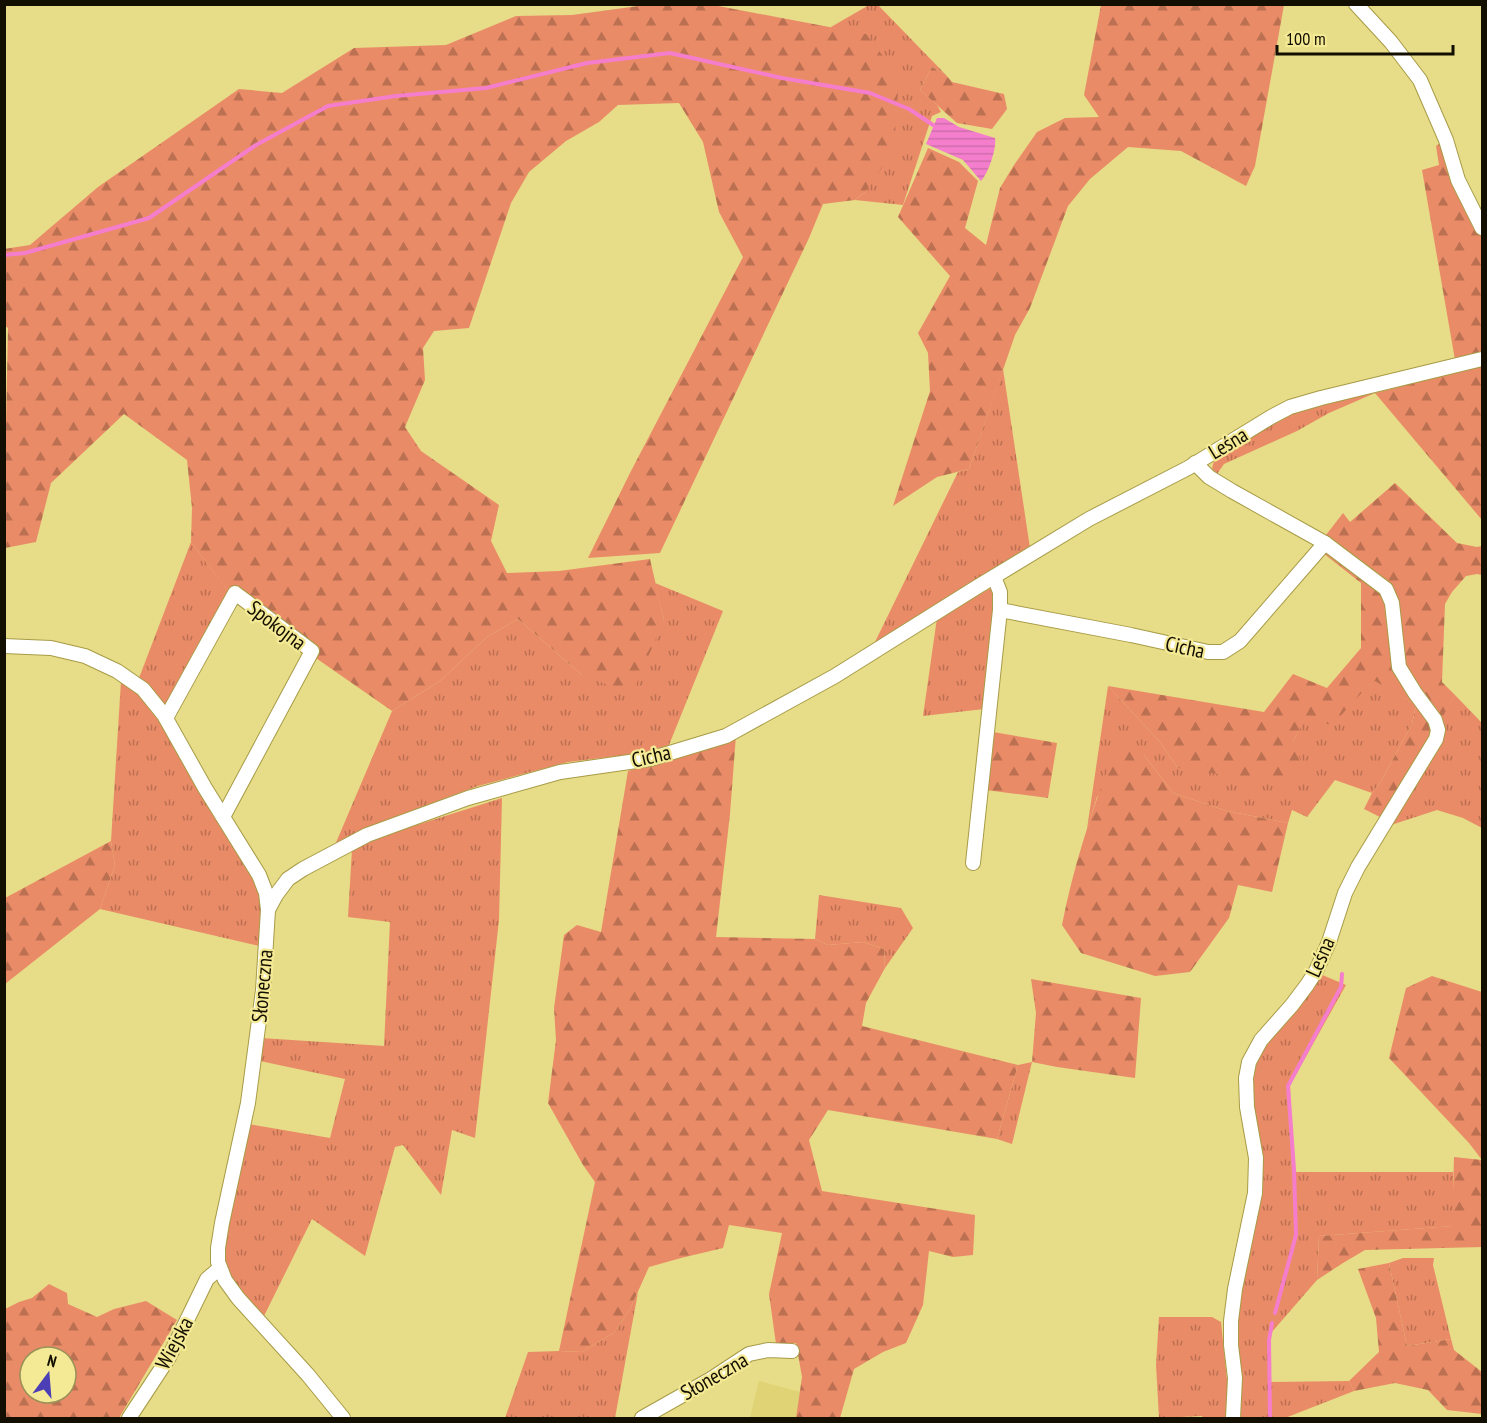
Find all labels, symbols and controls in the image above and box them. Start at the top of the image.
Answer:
scale bar [1277,18,1452,56]
text: 100 m [1286,27,1326,50]
street label: Leśna [1203,421,1253,465]
street label: Spokojna [242,594,312,656]
street label: Cicha [1163,630,1207,664]
street label: Cicha [629,738,673,774]
street label: Leśna [1299,933,1341,981]
street label: Słoneczna [245,948,279,1024]
street label: Wiejska [149,1312,199,1374]
north arrow [18,1345,78,1405]
street label: Słoneczna [676,1346,752,1406]
text: N [45,1350,59,1371]

